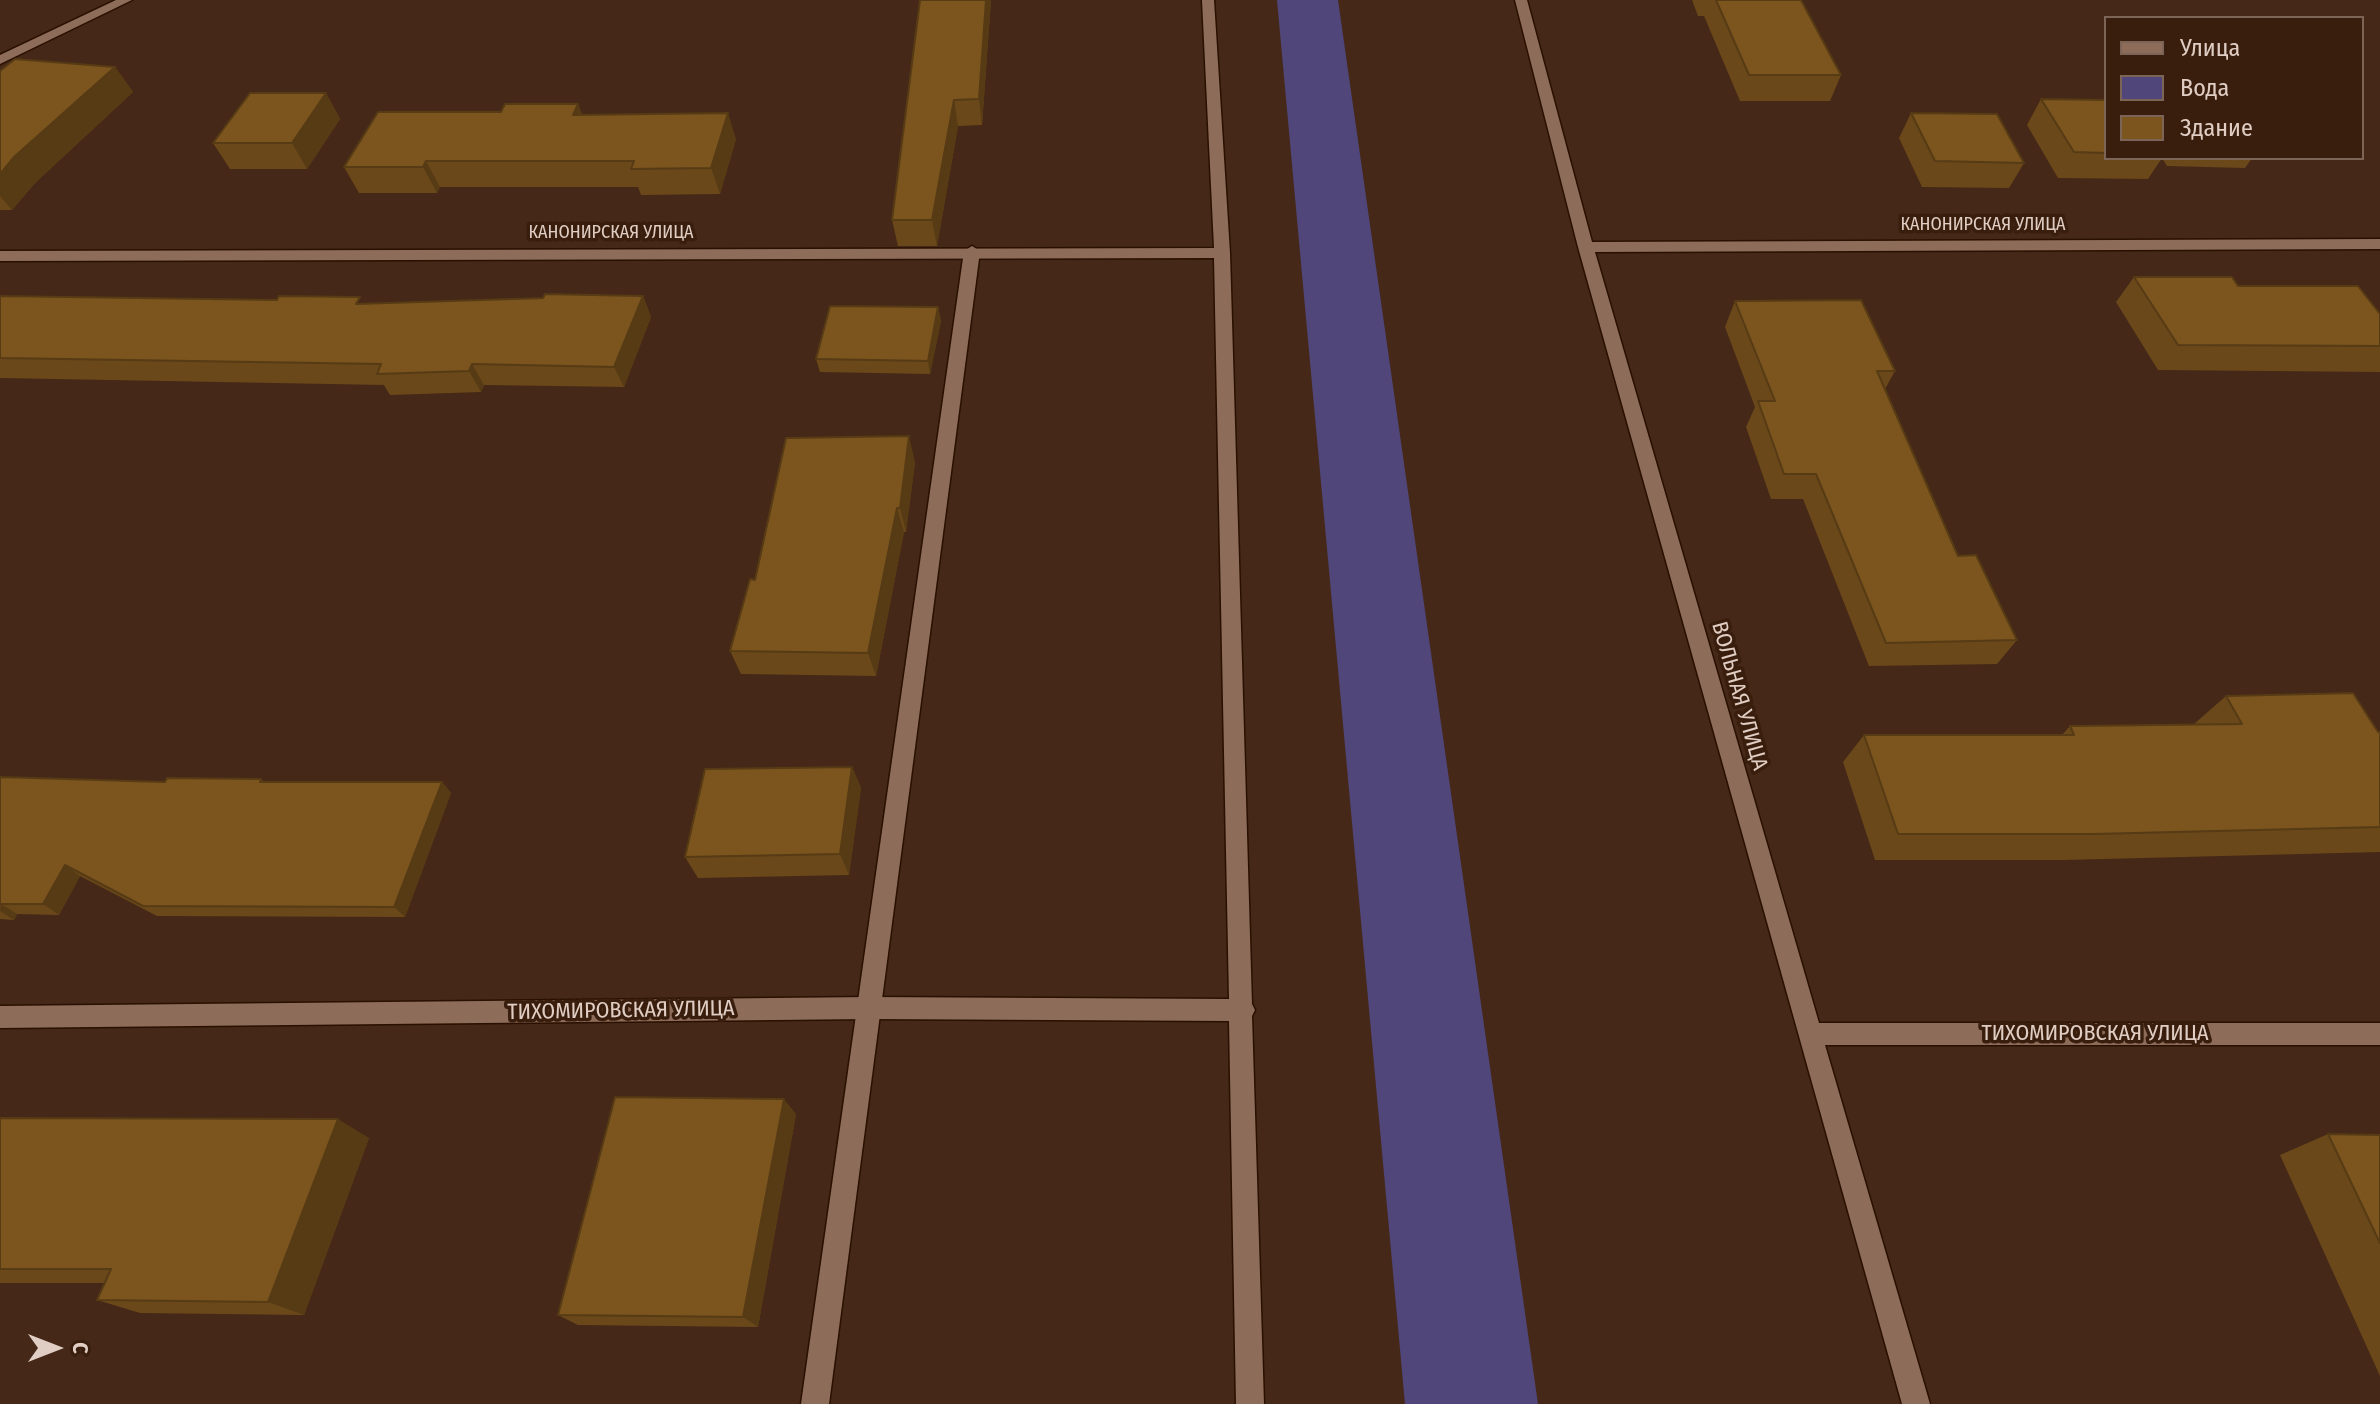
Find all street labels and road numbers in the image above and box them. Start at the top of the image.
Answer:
street label: КАНОНИРСКАЯ УЛИЦА [1900,214,2066,236]
street label: КАНОНИРСКАЯ УЛИЦА [528,222,694,244]
street label: ВОЛЬНАЯ УЛИЦА [1705,619,1773,773]
street label: ТИХОМИРОВСКАЯ УЛИЦА [507,996,735,1026]
street label: ТИХОМИРОВСКАЯ УЛИЦА [1981,1021,2209,1047]

